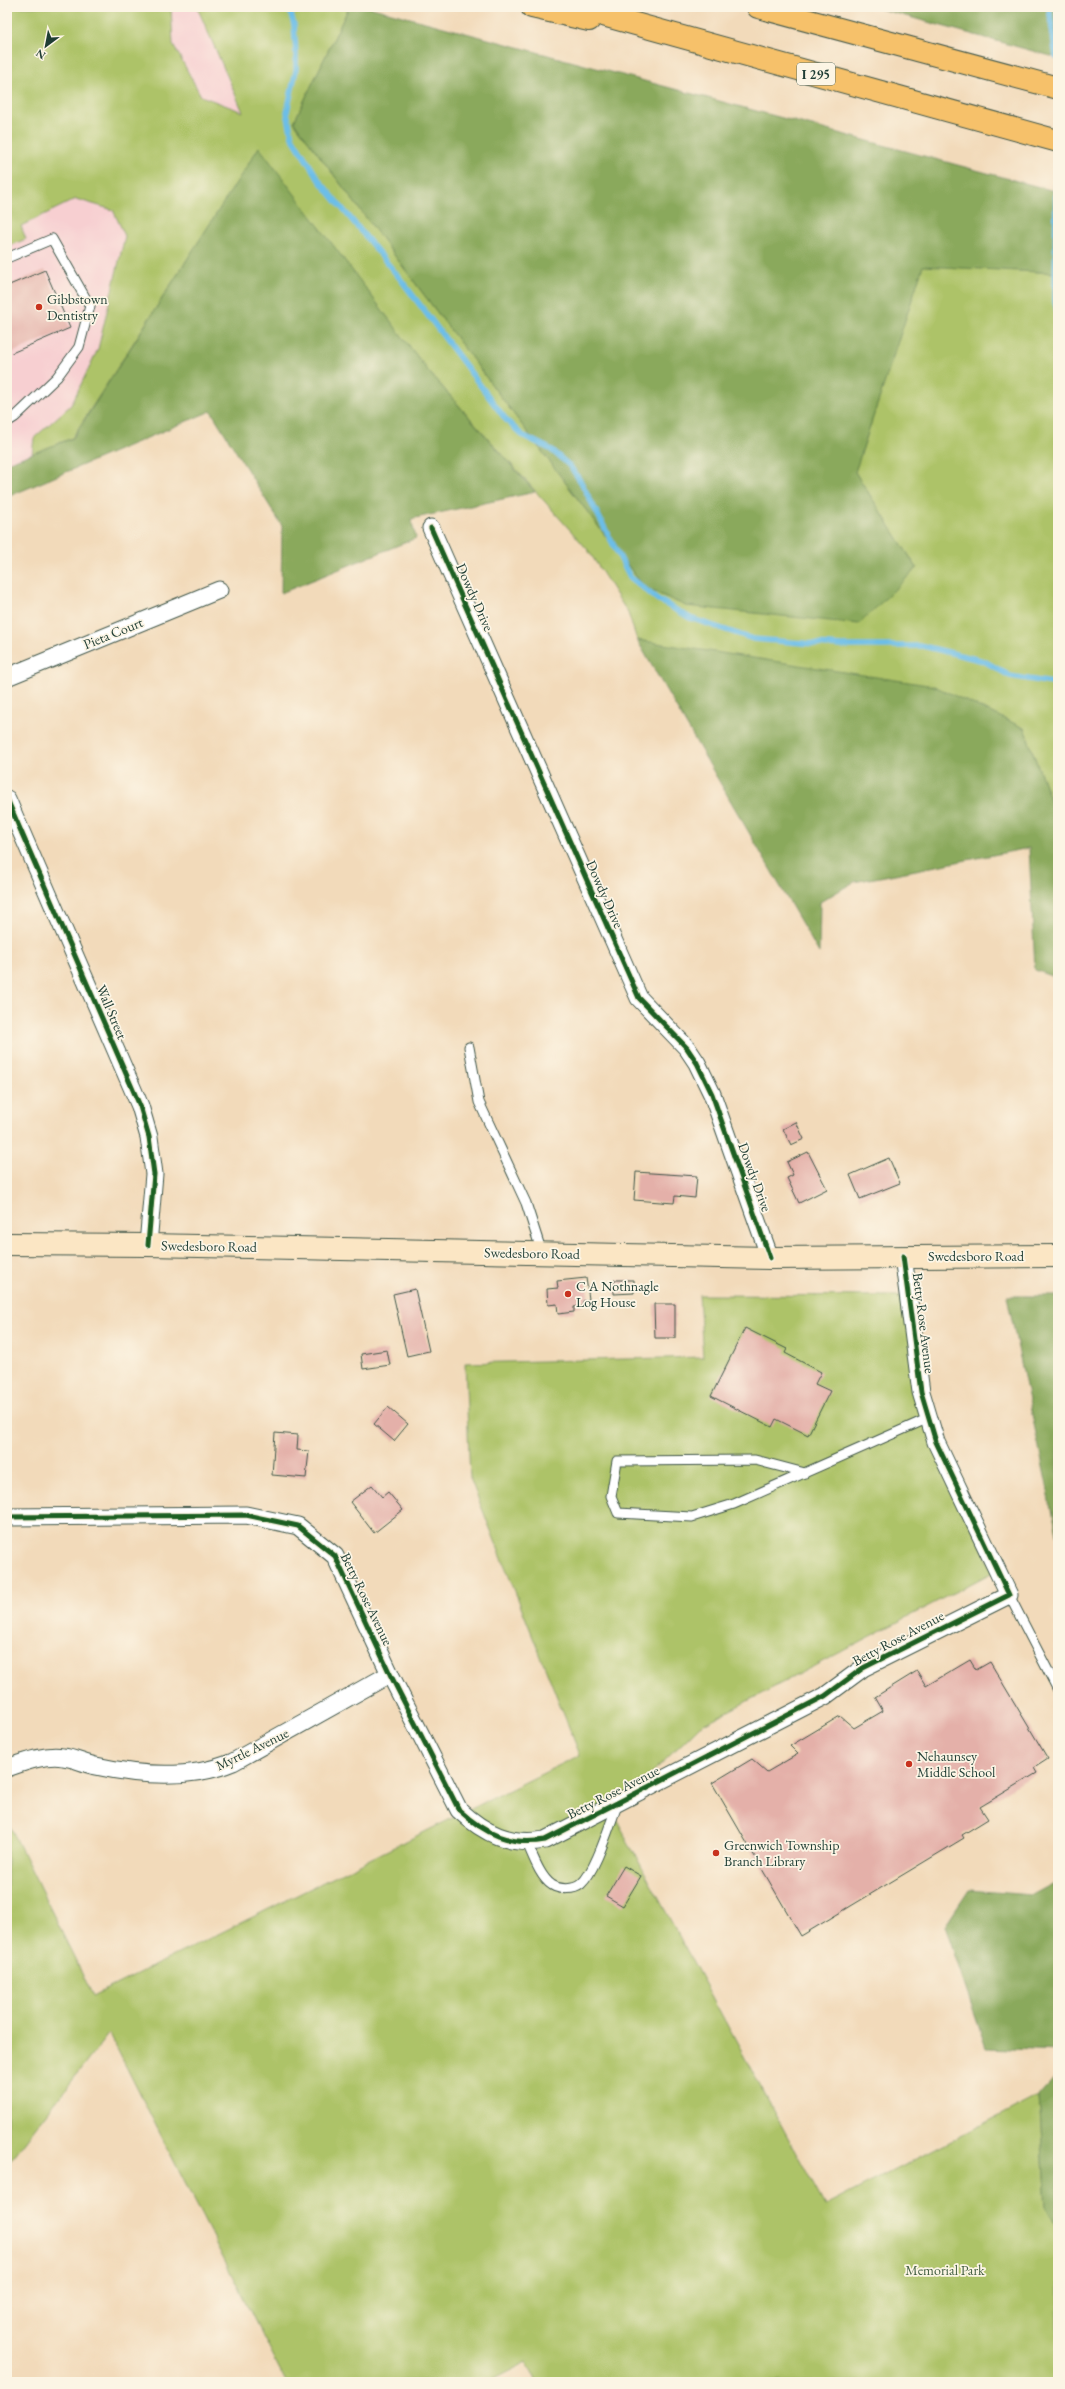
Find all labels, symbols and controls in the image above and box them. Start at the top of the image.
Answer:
north arrow [26,26,66,66]
text: N [33,46,48,63]
road number: I 295 [797,63,835,85]
place label: Gibbstown Dentistry [47,290,108,324]
marker: Gibbstown Dentistry [34,302,44,312]
street label: Dowdy Drive [452,560,498,634]
street label: Pieta Court [81,613,146,653]
street label: Dowdy Drive [582,857,628,931]
street label: Wall Street [93,982,132,1042]
street label: Dowdy Drive [734,1140,776,1215]
street label: Swedesboro Road [161,1236,258,1256]
street label: Swedesboro Road [484,1243,581,1263]
street label: Swedesboro Road [928,1247,1025,1265]
street label: Betty Rose Avenue [909,1272,939,1375]
place label: C A Nothnagle Log House [576,1277,659,1311]
marker: C A Nothnagle Log House [563,1289,573,1299]
street label: Betty Rose Avenue [337,1550,398,1649]
street label: Betty Rose Avenue [849,1606,947,1670]
street label: Myrtle Avenue [213,1723,292,1774]
place label: Nehaunsey Middle School [917,1747,996,1781]
marker: Nehaunsey Middle School [904,1759,914,1769]
street label: Betty Rose Avenue [564,1761,663,1823]
place label: Greenwich Township Branch Library [724,1836,839,1870]
marker: Greenwich Township Branch Library [711,1848,721,1858]
park label: Memorial Park [905,2261,985,2279]

